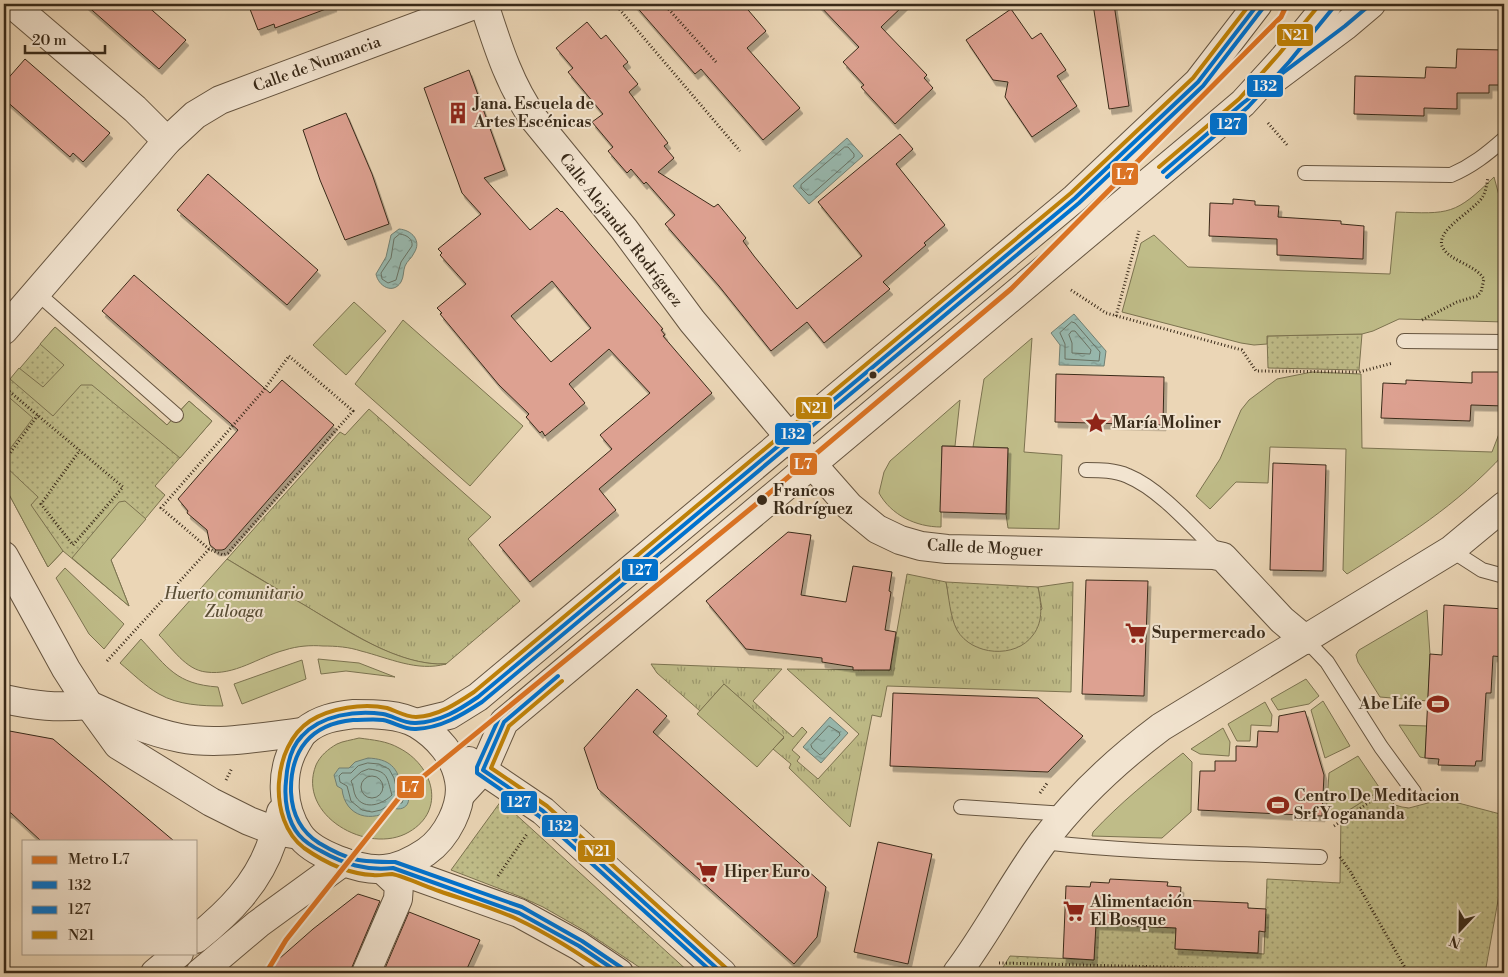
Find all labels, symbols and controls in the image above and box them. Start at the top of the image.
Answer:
scale bar [25,22,105,54]
line badge: N21 [1276,23,1314,47]
text: N21 [1282,27,1309,45]
text: 20 m [32,31,67,50]
street label: Calle de Numancia [250,31,384,96]
line badge: 132 [1246,74,1284,98]
text: 132 [1253,78,1277,96]
place label: Jana. Escuela de Artes Escénicas [472,94,595,132]
building icon: Jana. Escuela de Artes Escénicas [445,100,471,126]
line badge: 127 [1209,112,1248,136]
text: 127 [1217,116,1242,134]
street label: Calle Alejandro Rodríguez [555,149,687,311]
line badge: L7 [1111,162,1139,186]
text: L7 [1116,166,1135,184]
unlabelled marker [868,370,878,380]
line badge: N21 [795,396,833,420]
text: N21 [801,400,828,418]
place icon: María Moliner [1083,410,1109,436]
place label: María Moliner [1112,413,1221,433]
line badge: 132 [774,422,812,446]
text: 132 [781,426,805,444]
line badge: L7 [789,452,818,476]
text: L7 [794,456,813,474]
place label: Francos Rodríguez [773,481,853,519]
marker: Francos Rodríguez [755,493,769,507]
street label: Calle de Moguer [927,535,1043,561]
line badge: 127 [621,558,659,582]
text: 127 [628,562,653,580]
park label: Huerto comunitario Zuloaga [163,584,304,622]
supermarket icon: Supermercado [1123,620,1149,646]
place label: Supermercado [1152,623,1266,643]
sports icon: Abe Life [1425,691,1451,717]
place label: Abe Life [1358,694,1422,714]
line badge: L7 [396,775,425,799]
text: L7 [401,779,420,797]
place label: Centro De Meditacion Srf Yogananda [1294,786,1460,824]
line badge: 127 [500,790,538,814]
sports icon: Centro De Meditacion Srf Yogananda [1265,792,1291,818]
text: 127 [507,794,532,812]
line badge: 132 [541,814,579,838]
text: 132 [548,818,572,836]
line badge: N21 [577,839,616,863]
legend [22,840,198,954]
text: N21 [584,843,611,861]
text: Metro L7 [68,850,130,869]
supermarket icon: Hiper Euro [694,859,720,885]
place label: Hiper Euro [724,862,810,882]
text: 132 [68,876,91,895]
place label: Alimentación El Bosque [1089,892,1192,930]
supermarket icon: Alimentación El Bosque [1061,898,1087,924]
text: 127 [68,900,91,919]
north arrow [1436,904,1486,954]
text: N21 [68,926,95,945]
text: N [1447,931,1464,952]

